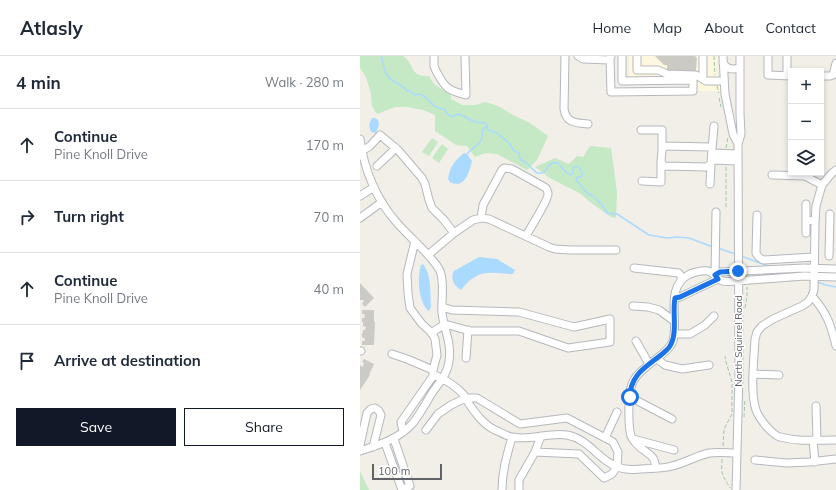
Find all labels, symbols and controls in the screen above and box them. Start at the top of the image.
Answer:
text: Atlasly [20,16,83,40]
text: Home [592,19,631,37]
text: Map [653,19,682,37]
text: About [704,19,744,37]
text: Contact [766,19,816,37]
map controls [788,68,824,176]
button: + [788,68,824,104]
text: 4 min [16,72,61,93]
text: Walk · 280 m [265,74,344,90]
button: − [788,104,824,140]
text: Continue [54,127,117,146]
icon: ahead [16,134,38,156]
text: 170 m [306,137,344,153]
button: layers [788,140,824,176]
text: Pine Knoll Drive [54,146,148,162]
icon: right [16,206,38,228]
text: Turn right [54,207,124,226]
text: 70 m [314,209,344,225]
route end [729,262,747,280]
text: Continue [54,271,117,290]
icon: ahead [16,278,38,300]
text: 40 m [314,281,344,297]
text: Pine Knoll Drive [54,290,148,306]
street label: North Squirrel Road [732,295,745,387]
icon: arrive [16,350,38,372]
text: Arrive at destination [54,351,201,370]
route start [621,388,639,406]
button: Save [16,408,176,446]
button: Share [184,408,344,446]
scale bar [372,462,442,481]
text: 100 m [378,464,410,478]

